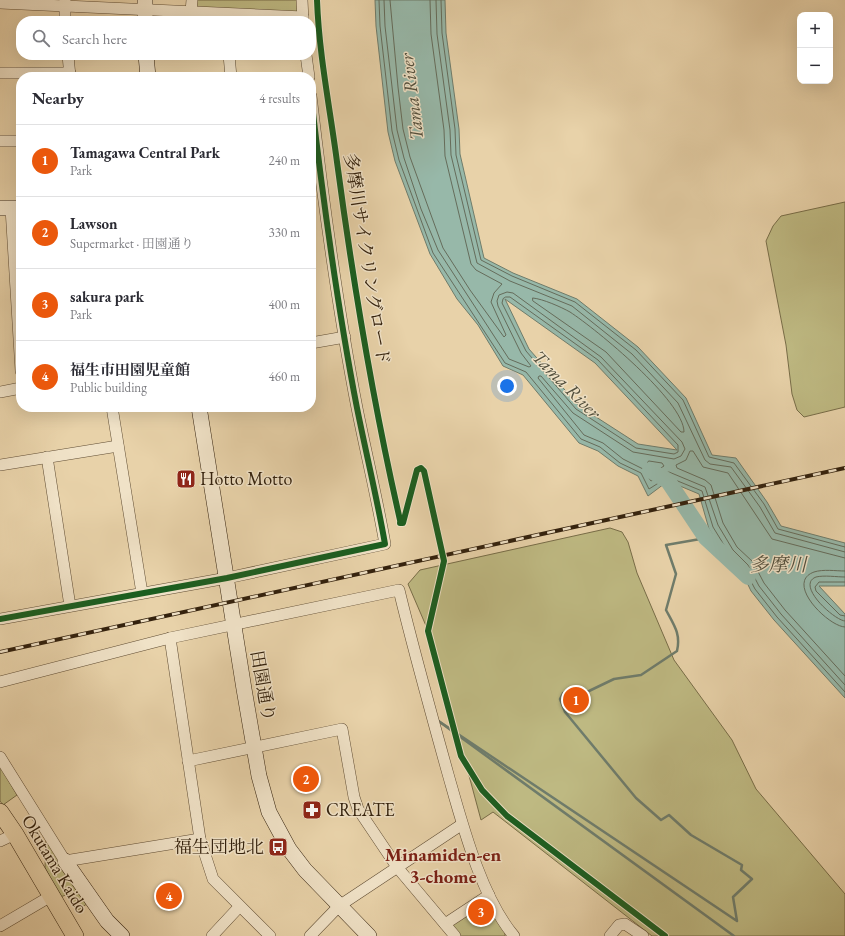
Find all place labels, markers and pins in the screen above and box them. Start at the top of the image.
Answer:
place label: Hotto Motto [200,467,292,490]
restaurant icon: Hotto Motto [175,468,197,490]
pin: 1 [563,685,589,715]
pin: 2 [293,764,319,794]
place label: CREATE [326,798,395,821]
pharmacy icon: CREATE [301,799,323,821]
place label: 福生団地北 [174,835,264,858]
bus stop icon: 福生団地北 [267,836,289,858]
pin: 4 [156,881,182,911]
pin: 3 [468,897,494,927]

